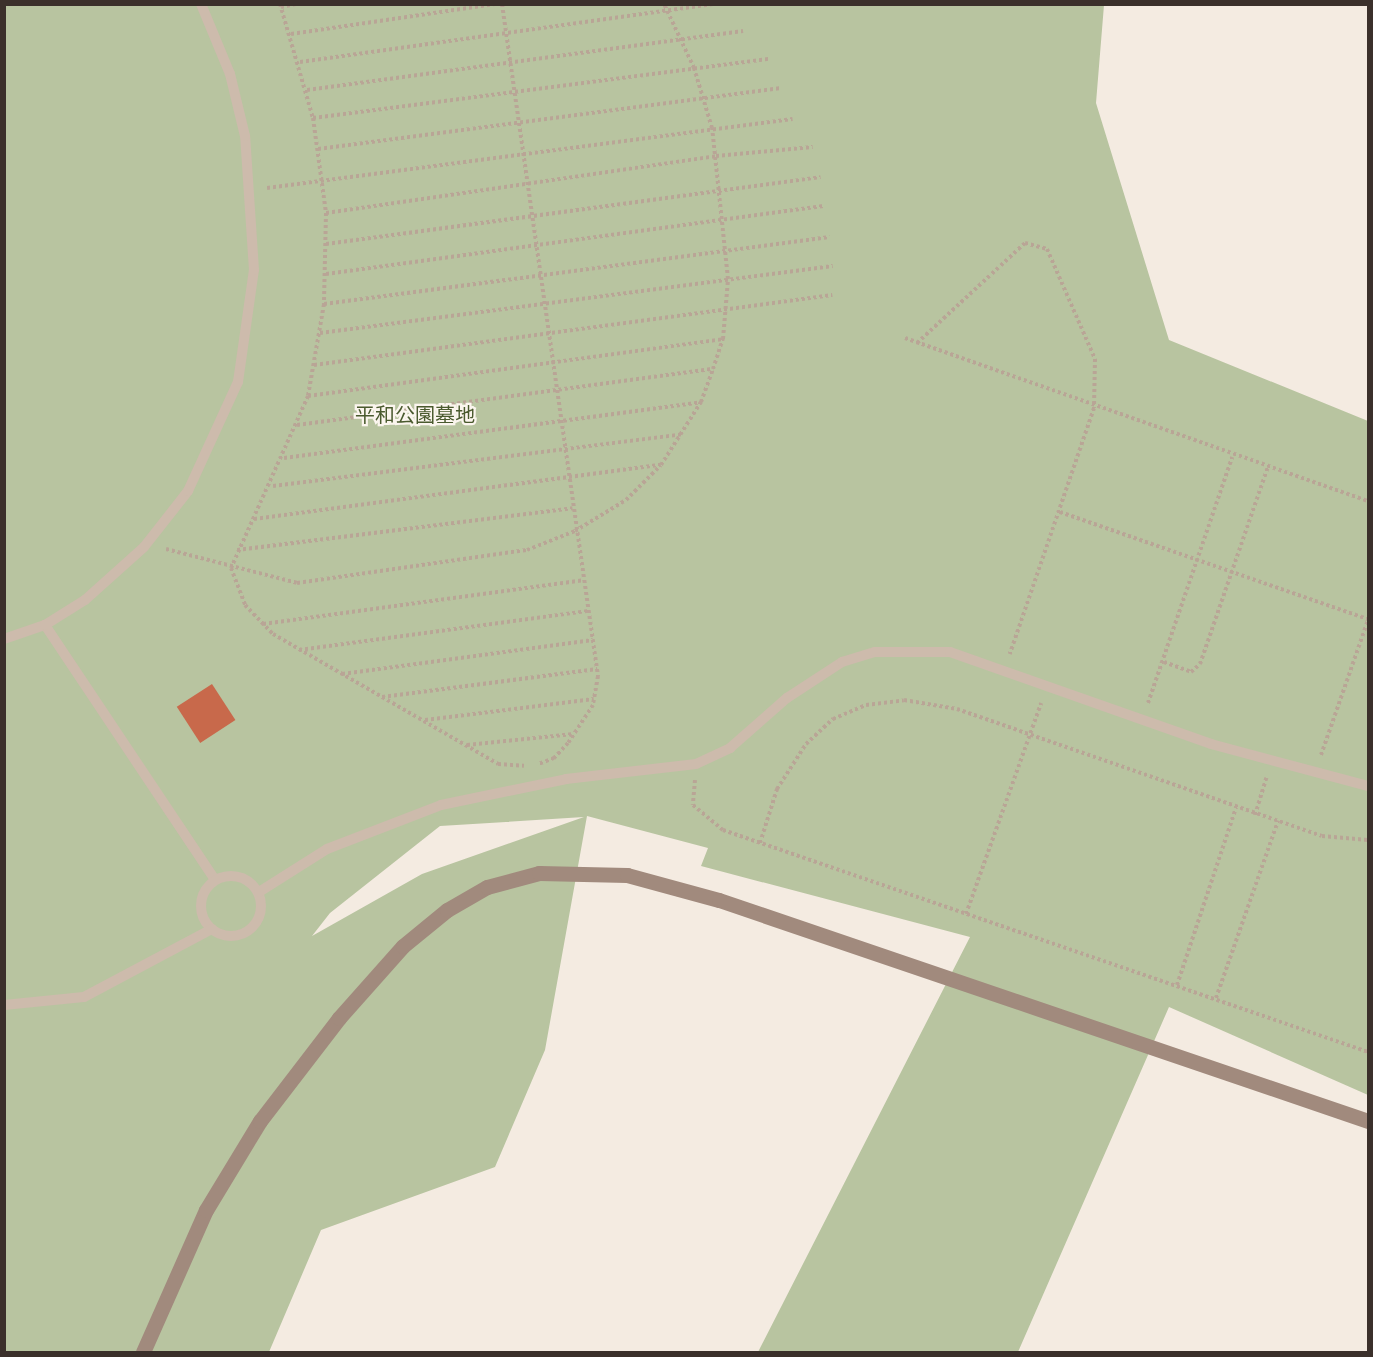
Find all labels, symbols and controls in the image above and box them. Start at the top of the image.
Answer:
park label: 平和公園墓地 [355,403,475,427]

